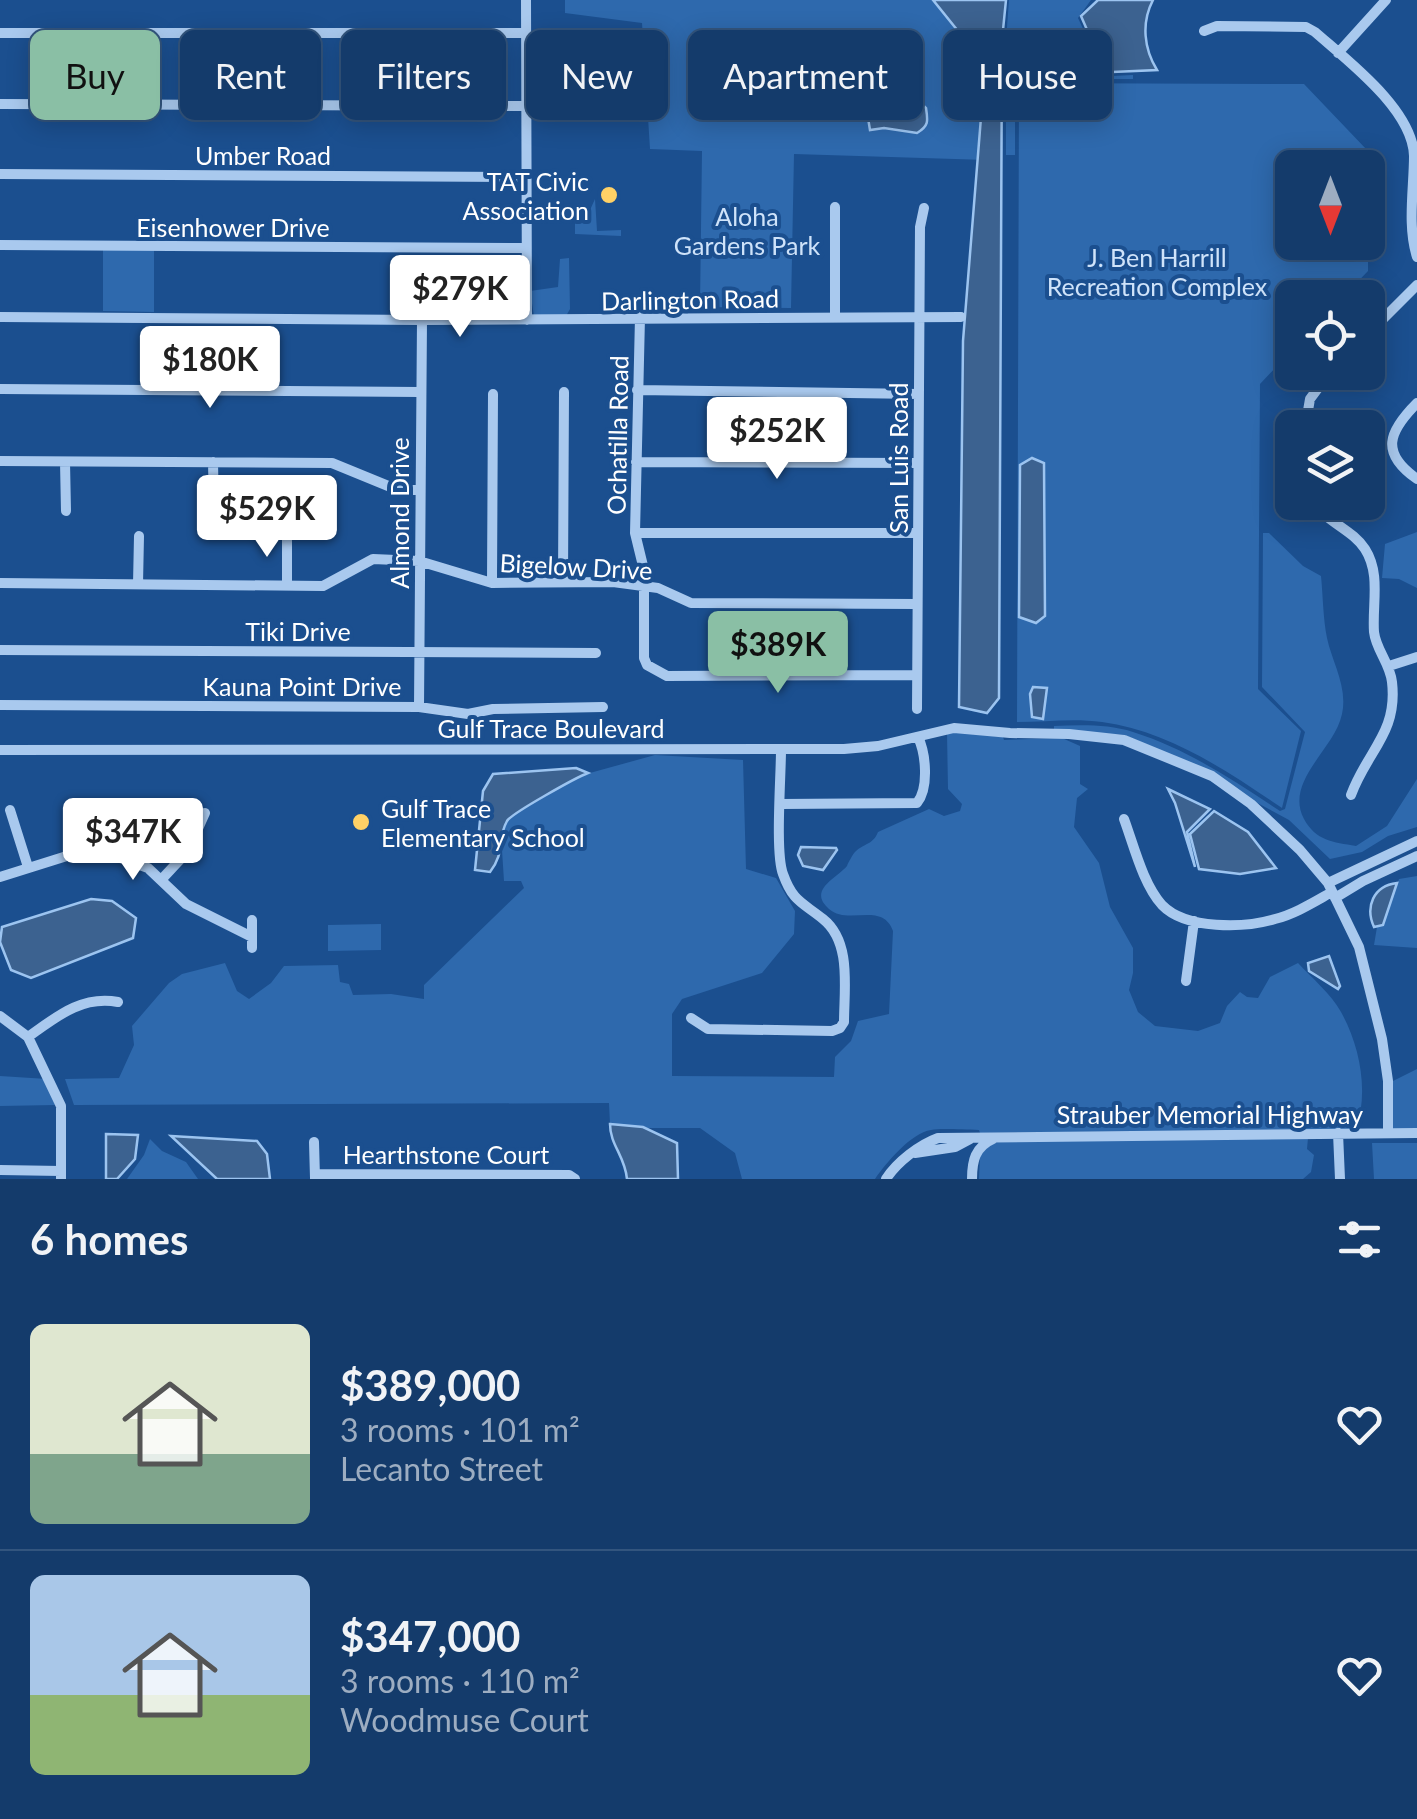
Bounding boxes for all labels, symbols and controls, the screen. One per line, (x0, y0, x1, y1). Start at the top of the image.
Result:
chip: Buy (30, 30, 160, 120)
chip: Rent (180, 30, 321, 120)
chip: Filters (341, 30, 506, 120)
chip: New (526, 30, 668, 120)
chip: Apartment (688, 30, 923, 120)
chip: House (943, 30, 1112, 120)
street label: Umber Road (195, 140, 331, 170)
north arrow (1275, 150, 1385, 260)
map controls (1275, 150, 1385, 520)
place label: TAT Civic Association (463, 166, 589, 225)
marker: TAT Civic Association (598, 184, 620, 206)
park label: Aloha Gardens Park (674, 201, 821, 260)
street label: Eisenhower Drive (136, 212, 330, 242)
park label: J. Ben Harrill Recreation Complex (1047, 242, 1268, 301)
pin: $279K (390, 255, 530, 340)
text: $279K (412, 268, 508, 307)
button: locate (1275, 280, 1385, 390)
street label: Darlington Road (601, 282, 779, 316)
pin: $180K (140, 326, 280, 411)
text: $180K (162, 339, 258, 378)
street label: Ochatilla Road (601, 355, 633, 515)
street label: San Luis Road (883, 383, 913, 533)
pin: $252K (707, 397, 847, 482)
text: $252K (729, 410, 825, 449)
button: layers (1275, 410, 1385, 520)
street label: Almond Drive (384, 437, 414, 589)
pin: $529K (197, 475, 337, 560)
text: $529K (219, 488, 315, 527)
street label: Bigelow Drive (499, 547, 653, 585)
pin: $389K (708, 611, 848, 696)
street label: Tiki Drive (245, 616, 351, 646)
text: $389K (730, 624, 826, 663)
street label: Kauna Point Drive (203, 671, 401, 701)
street label: Gulf Trace Boulevard (437, 713, 665, 743)
place label: Gulf Trace Elementary School (381, 793, 585, 852)
pin: $347K (63, 798, 203, 883)
text: $347K (85, 811, 181, 850)
marker: Gulf Trace Elementary School (350, 811, 372, 833)
street label: Strauber Memorial Highway (1057, 1099, 1363, 1129)
street label: Hearthstone Court (343, 1139, 549, 1169)
icon: filters (1332, 1212, 1387, 1267)
text: 6 homes (30, 1214, 188, 1264)
text: $389,000 (340, 1360, 520, 1410)
icon: home (110, 1364, 230, 1484)
icon: heart (1332, 1397, 1387, 1452)
text: 3 rooms · 101 m² (340, 1410, 580, 1449)
text: Lecanto Street (340, 1449, 543, 1488)
text: $347,000 (340, 1611, 520, 1661)
icon: home (110, 1615, 230, 1735)
icon: heart (1332, 1648, 1387, 1703)
text: 3 rooms · 110 m² (340, 1661, 580, 1700)
text: Woodmuse Court (340, 1700, 589, 1739)

